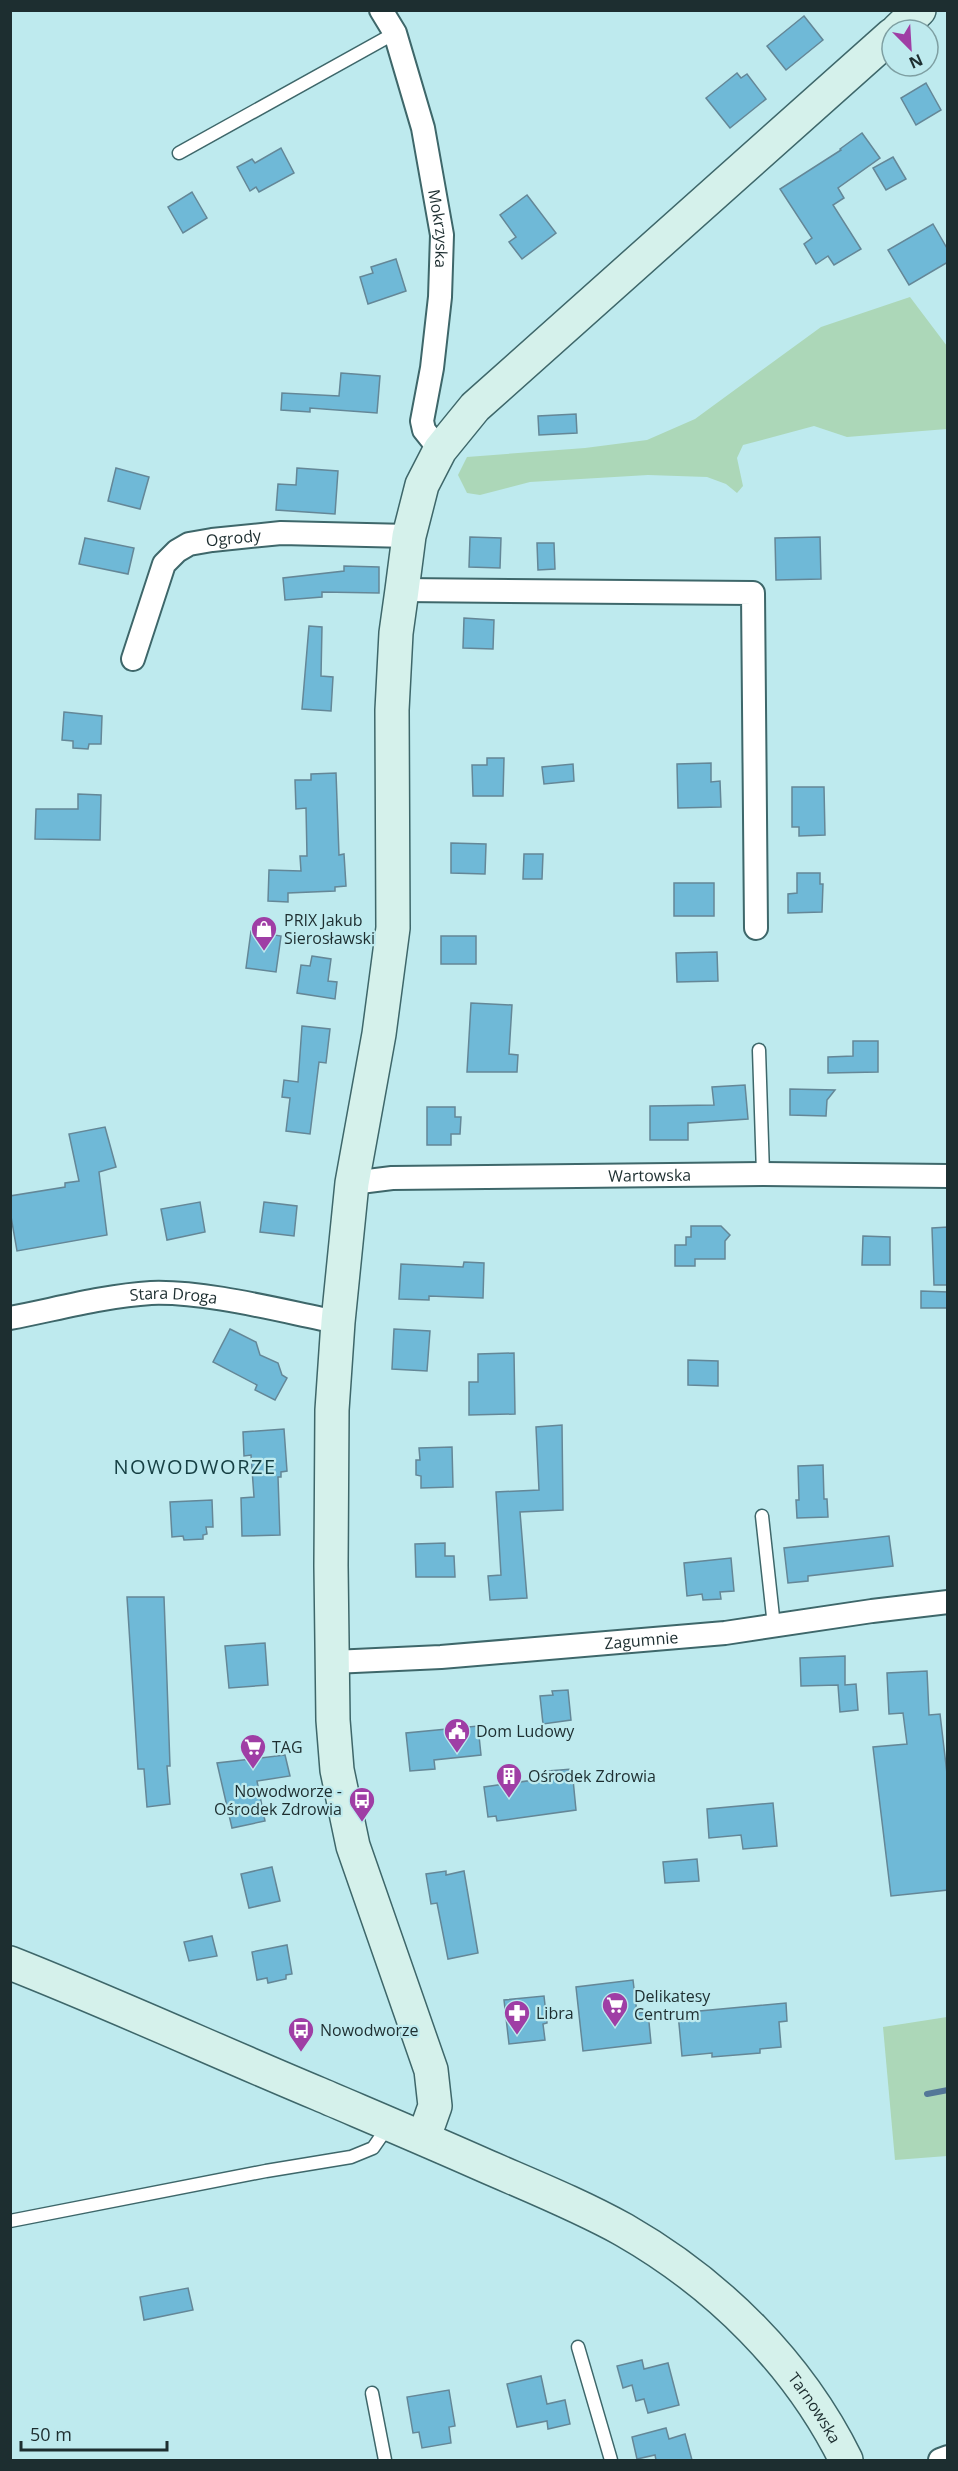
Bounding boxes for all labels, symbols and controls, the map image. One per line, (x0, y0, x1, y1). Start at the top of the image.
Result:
north arrow (880, 18, 940, 78)
text: N (906, 49, 927, 74)
street label: Mokrzyska (423, 187, 453, 268)
street label: Ogrody (205, 524, 263, 552)
place label: PRIX Jakub Sierosławski (284, 909, 375, 949)
shop icon: PRIX Jakub Sierosławski (249, 914, 279, 952)
street label: Wartowska (608, 1164, 691, 1187)
street label: Stara Droga (128, 1282, 219, 1309)
district label: NOWODWORZE (113, 1453, 277, 1480)
street label: Zagumnie (603, 1626, 679, 1654)
public building icon: Dom Ludowy (442, 1716, 472, 1754)
place label: Dom Ludowy (476, 1720, 575, 1742)
supermarket icon: TAG (238, 1732, 268, 1770)
place label: TAG (272, 1736, 303, 1758)
building icon: Ośrodek Zdrowia (494, 1761, 524, 1799)
place label: Ośrodek Zdrowia (528, 1765, 656, 1787)
place label: Nowodworze - Ośrodek Zdrowia (214, 1780, 342, 1820)
bus stop icon: Nowodworze - Ośrodek Zdrowia (347, 1785, 377, 1823)
place label: Delikatesy Centrum (634, 1985, 711, 2025)
supermarket icon: Delikatesy Centrum (600, 1990, 630, 2028)
pharmacy icon: Libra (502, 1998, 532, 2036)
place label: Libra (536, 2002, 574, 2024)
bus stop icon: Nowodworze (286, 2015, 316, 2053)
place label: Nowodworze (320, 2019, 419, 2041)
street label: Tarnowska (783, 2368, 846, 2447)
scale bar (21, 2414, 166, 2452)
text: 50 m (30, 2422, 72, 2446)

